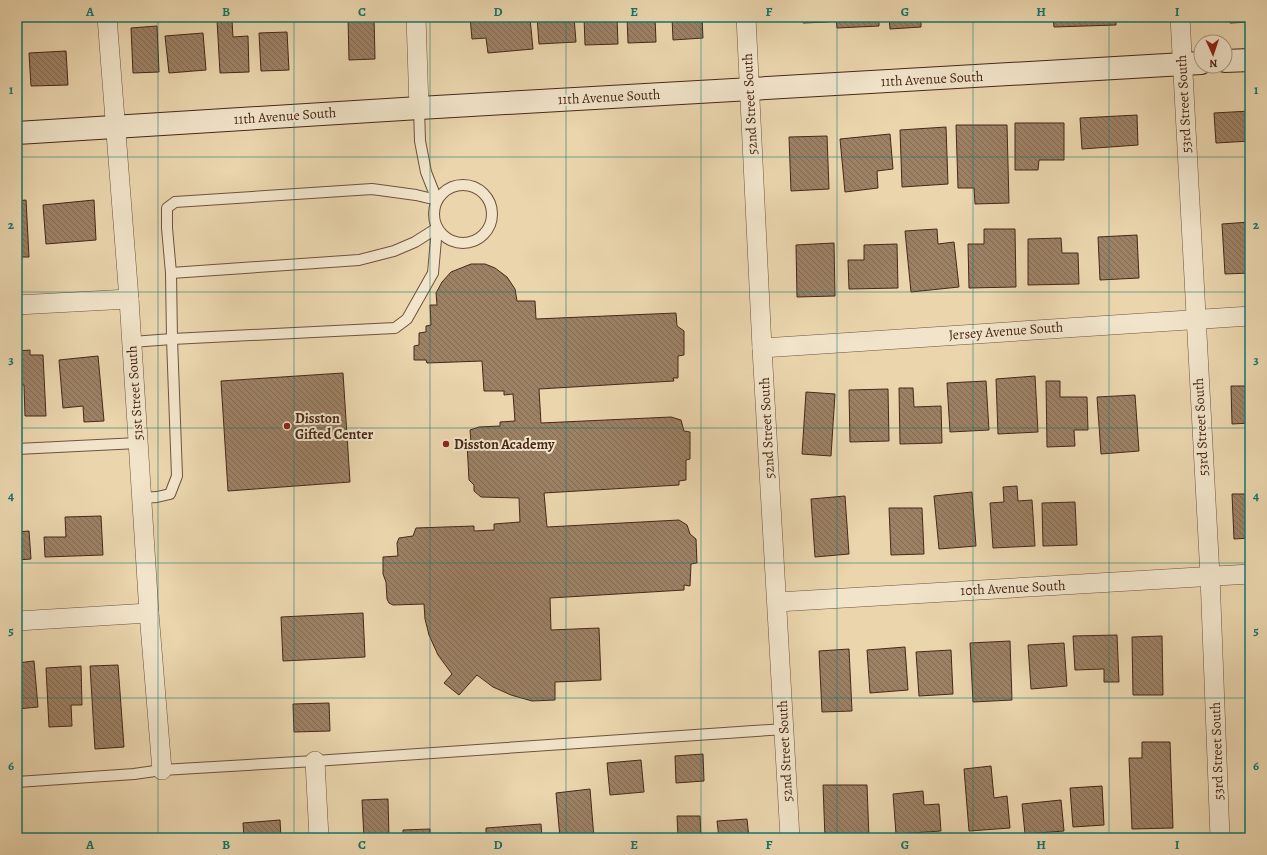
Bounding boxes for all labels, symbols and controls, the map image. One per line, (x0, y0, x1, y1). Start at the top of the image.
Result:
text: A (85, 3, 95, 20)
text: B (222, 3, 230, 20)
text: C (358, 3, 366, 20)
text: D (493, 3, 503, 20)
text: E (630, 3, 638, 20)
text: F (766, 3, 773, 20)
text: G (901, 3, 909, 20)
text: H (1036, 3, 1046, 20)
text: I (1175, 3, 1180, 20)
north arrow (1193, 34, 1233, 74)
street label: 52nd Street South (738, 52, 762, 155)
street label: 53rd Street South (1172, 54, 1196, 154)
text: N (1209, 56, 1218, 71)
street label: 11th Avenue South (880, 67, 984, 91)
text: 1 (9, 81, 14, 98)
text: 1 (1254, 81, 1259, 98)
street label: 11th Avenue South (557, 85, 661, 109)
street label: 11th Avenue South (233, 103, 337, 129)
text: 2 (8, 216, 15, 233)
text: 2 (1253, 216, 1260, 233)
street label: Jersey Avenue South (948, 317, 1064, 344)
street label: 51st Street South (122, 345, 148, 441)
text: 3 (8, 351, 14, 368)
text: 3 (1253, 351, 1259, 368)
street label: 52nd Street South (755, 376, 779, 479)
street label: 53rd Street South (1189, 377, 1213, 477)
place label: Disston Gifted Center (295, 409, 374, 444)
marker: Disston Gifted Center (282, 421, 292, 431)
place label: Disston Academy (454, 435, 555, 454)
marker: Disston Academy (441, 439, 451, 449)
text: 4 (8, 487, 14, 504)
text: 4 (1253, 487, 1259, 504)
street label: 10th Avenue South (960, 576, 1067, 600)
text: 5 (8, 622, 14, 639)
text: 5 (1253, 622, 1259, 639)
street label: 52nd Street South (773, 699, 797, 802)
street label: 53rd Street South (1206, 701, 1228, 800)
text: 6 (8, 757, 14, 774)
text: 6 (1253, 757, 1259, 774)
text: A (85, 836, 95, 853)
text: B (222, 836, 230, 853)
text: C (358, 836, 366, 853)
text: D (493, 836, 503, 853)
text: E (630, 836, 638, 853)
text: F (766, 836, 773, 853)
text: G (901, 836, 909, 853)
text: H (1036, 836, 1046, 853)
text: I (1175, 836, 1180, 853)

